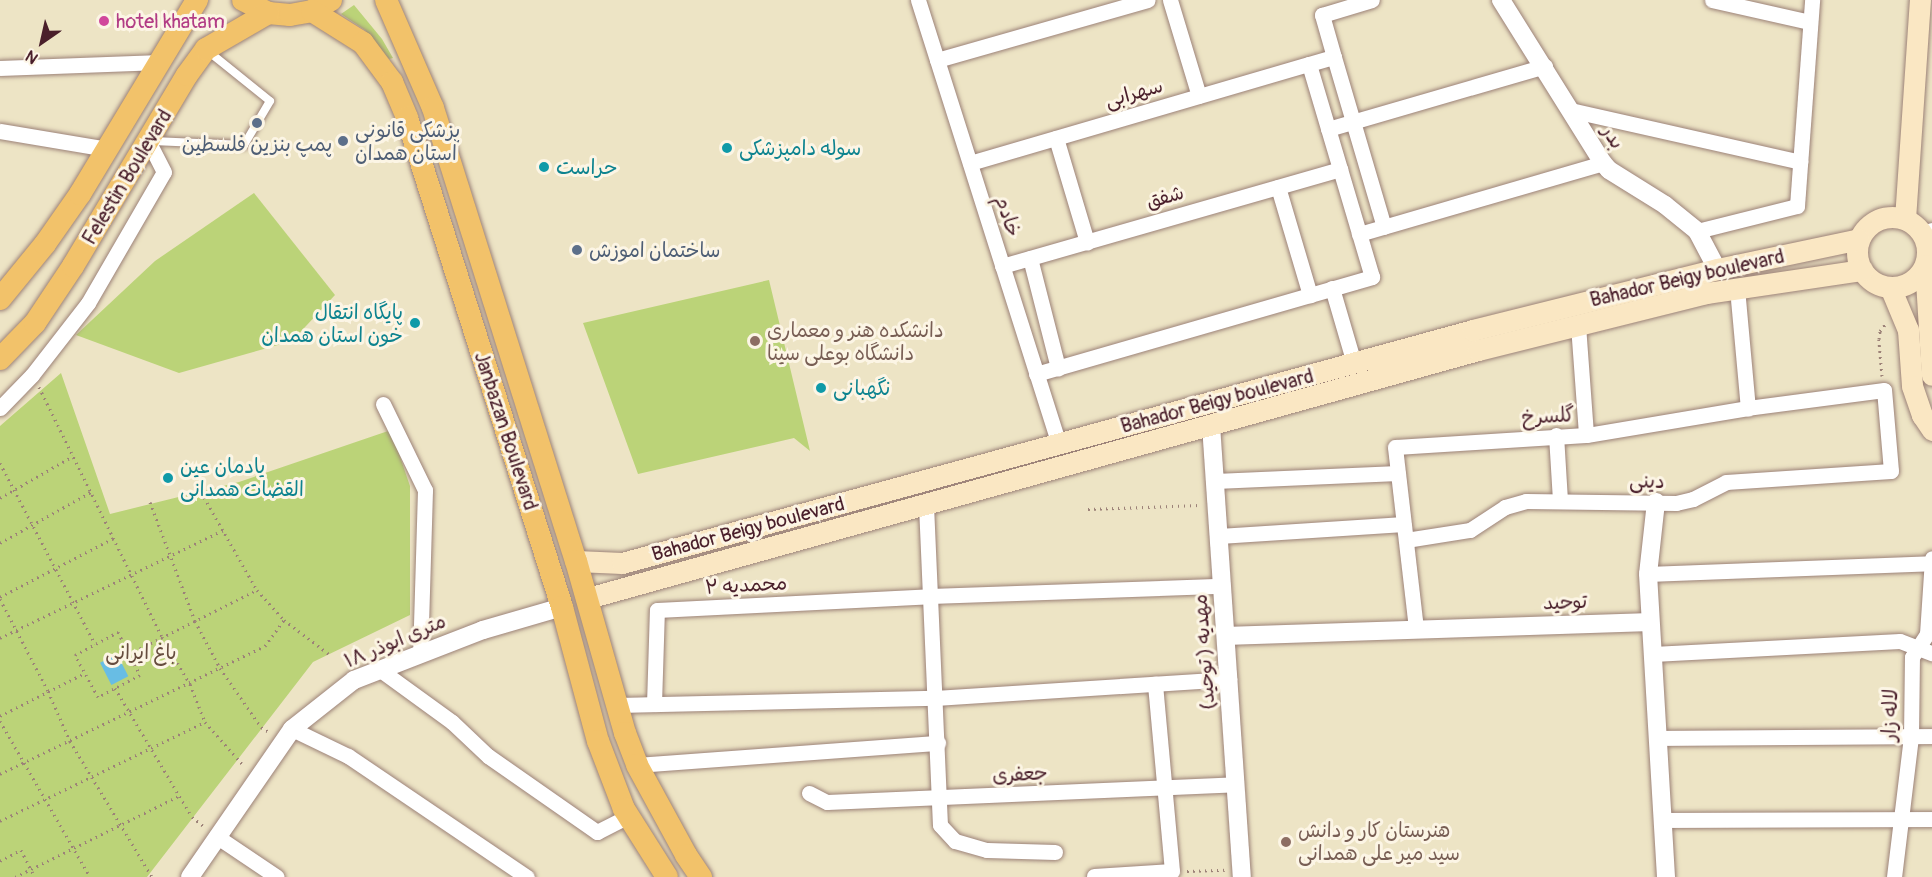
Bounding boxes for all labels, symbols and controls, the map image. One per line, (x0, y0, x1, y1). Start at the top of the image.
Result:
place label: hotel khatam (116, 9, 225, 33)
north arrow (12, 12, 72, 72)
marker: hotel khatam (97, 14, 111, 28)
text: N (22, 46, 42, 68)
street label: سهرابی (1102, 73, 1166, 113)
street label: Felestin Boulevard (77, 105, 177, 249)
marker: پمپ بنزین فلسطین (250, 116, 264, 130)
place label: پزشکی قانونی استان همدان (355, 118, 460, 165)
street label: بدر (1597, 121, 1629, 153)
place label: پمپ بنزین فلسطین (182, 132, 332, 156)
marker: پزشکی قانونی استان همدان (336, 134, 350, 148)
place label: سوله دامپزشکی (739, 136, 861, 160)
marker: سوله دامپزشکی (720, 141, 734, 155)
place label: حراست (556, 155, 617, 179)
marker: حراست (537, 160, 551, 174)
street label: شفق (1143, 180, 1187, 214)
street label: خادم (990, 192, 1026, 240)
place label: ساختمان اموزش (589, 238, 720, 262)
marker: ساختمان اموزش (570, 243, 584, 257)
street label: Bahador Beigy boulevard (1588, 244, 1786, 312)
place label: پایگاه انتقال خون استان همدان (261, 300, 403, 347)
marker: پایگاه انتقال خون استان همدان (408, 316, 422, 330)
place label: دانشکده هنر و معماری دانشگاه بوعلی سینا (767, 318, 944, 365)
marker: دانشکده هنر و معماری دانشگاه بوعلی سینا (748, 334, 762, 348)
street label: Janbazan Boulevard (469, 349, 543, 513)
street label: Bahador Beigy boulevard (1118, 364, 1316, 438)
place label: نگهبانی (833, 376, 890, 400)
marker: نگهبانی (814, 381, 828, 395)
street label: گلسرخ (1521, 403, 1575, 429)
place label: یادمان عین القضات همدانی (180, 454, 304, 501)
street label: دینی (1629, 468, 1665, 494)
marker: یادمان عین القضات همدانی (161, 471, 175, 485)
street label: Bahador Beigy boulevard (649, 492, 847, 566)
street label: محمدیه ۲ (704, 571, 788, 599)
street label: توحید (1542, 589, 1588, 615)
street label: مهدیه ( توحید) (1188, 593, 1220, 711)
street label: ۱۸ متری ابوذر (341, 609, 449, 673)
park label: باغ ایرانی (105, 640, 177, 664)
street label: لاله زار (1877, 688, 1903, 742)
street label: جعفری (992, 761, 1048, 787)
place label: هنرستان کار و دانش سید میر علی همدانی (1298, 819, 1460, 866)
marker: هنرستان کار و دانش سید میر علی همدانی (1279, 835, 1293, 849)

